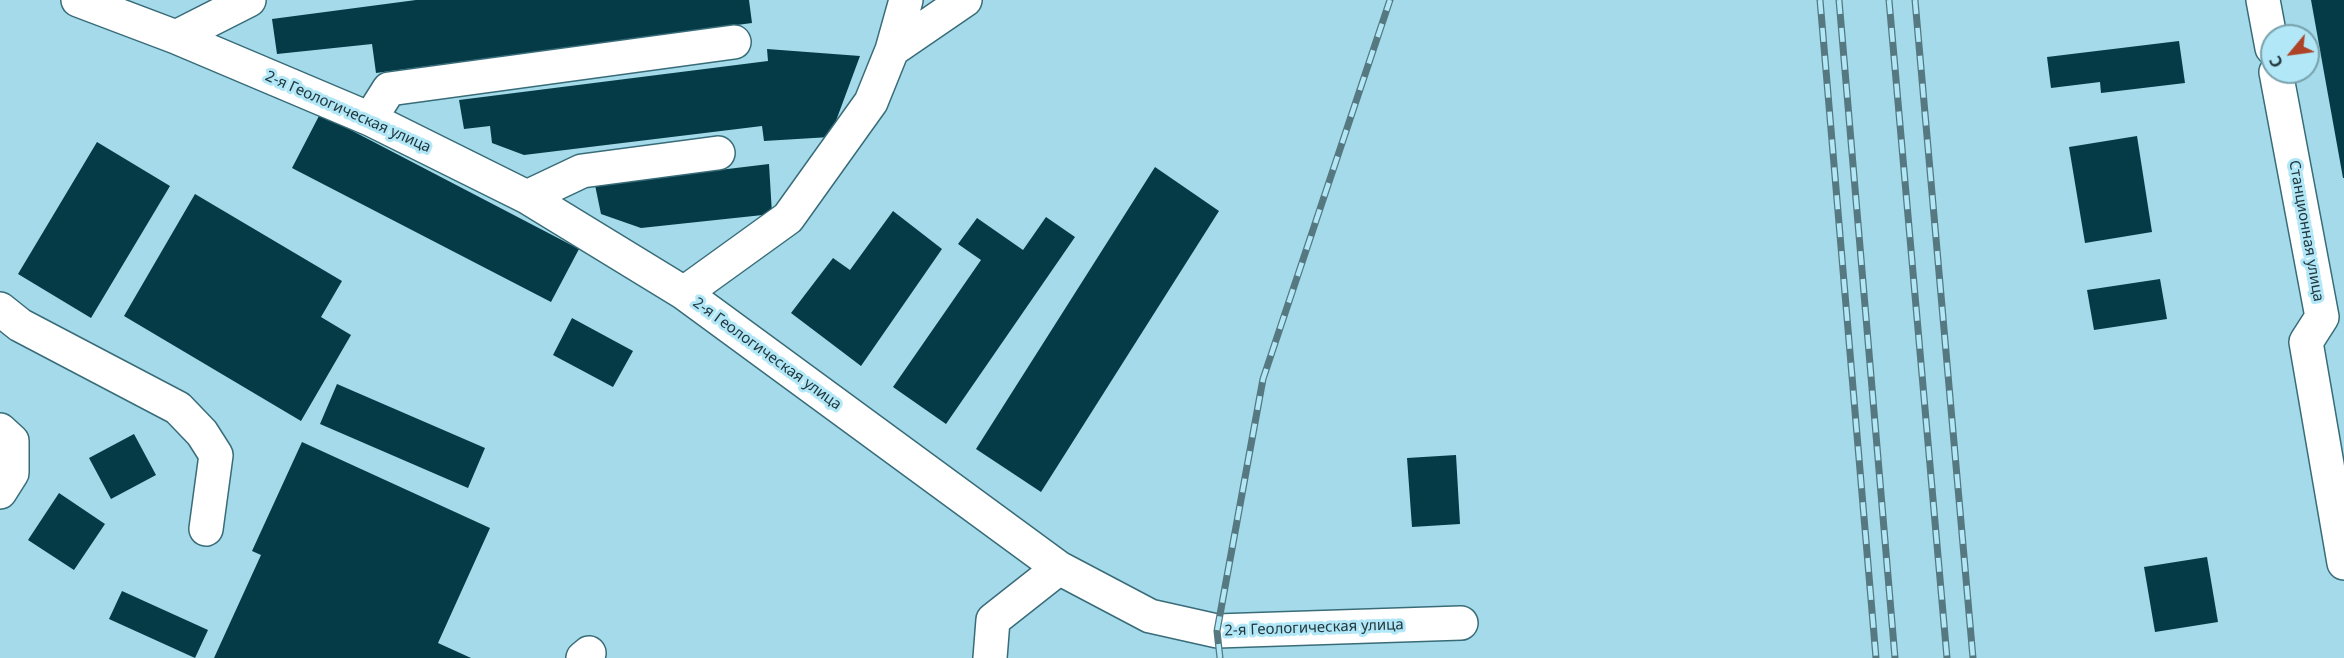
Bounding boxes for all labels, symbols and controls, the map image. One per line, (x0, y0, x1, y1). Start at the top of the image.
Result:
north arrow (2260, 24, 2320, 84)
text: С (2264, 52, 2288, 72)
street label: 2-я Геологическая улица (262, 67, 434, 157)
street label: Станционная улица (2285, 159, 2327, 303)
street label: 2-я Геологическая улица (689, 294, 845, 414)
street label: 2-я Геологическая улица (1224, 616, 1404, 640)

